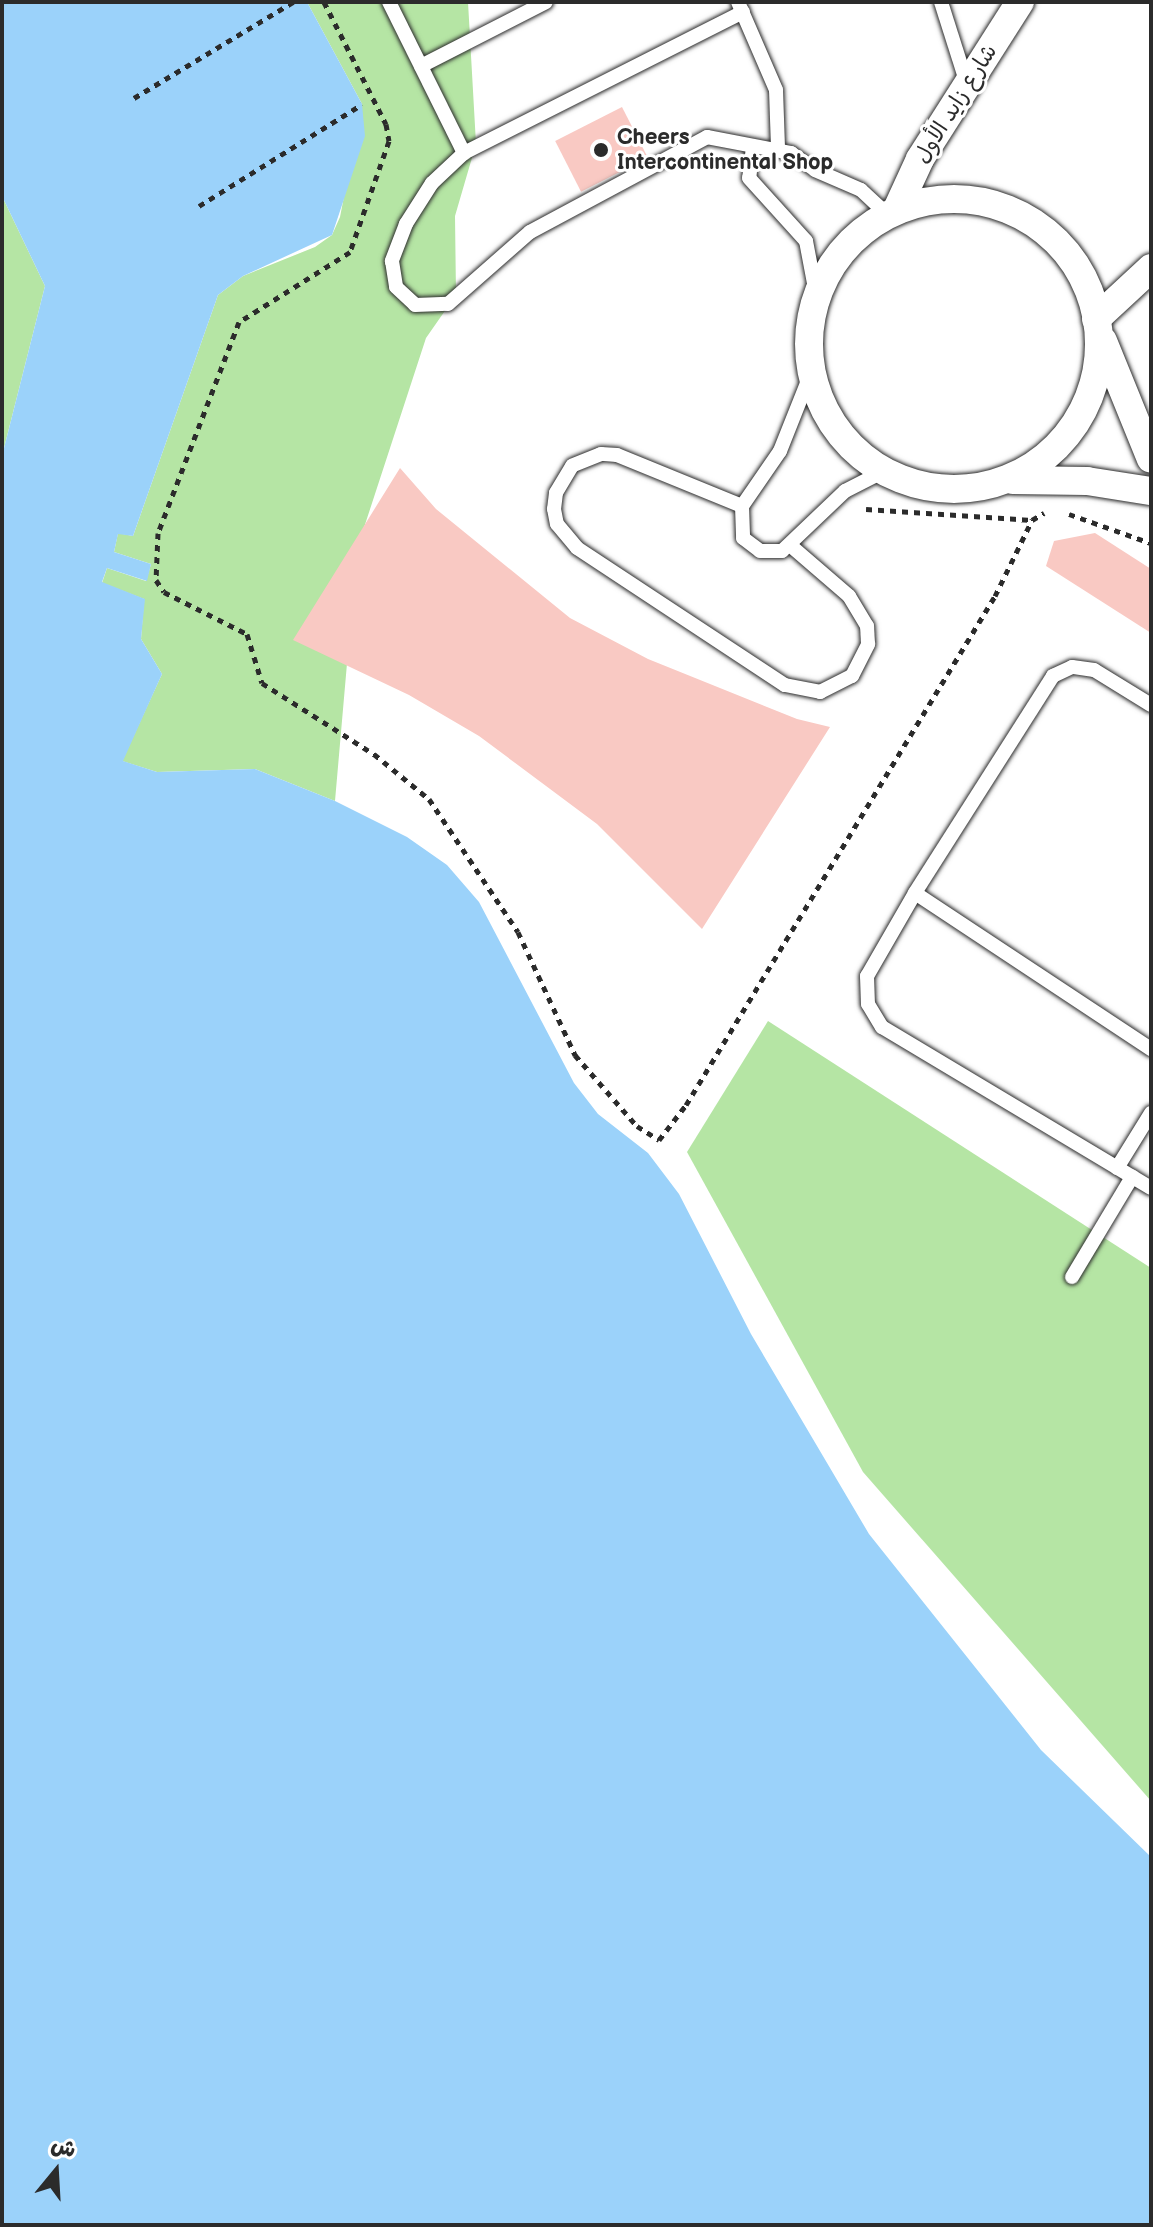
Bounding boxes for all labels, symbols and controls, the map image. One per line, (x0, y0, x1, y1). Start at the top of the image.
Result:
street label: شارع زايد الأول (909, 40, 1003, 168)
place label: Cheers Intercontinental Shop (617, 124, 833, 176)
marker: Cheers Intercontinental Shop (592, 141, 610, 159)
north arrow (16, 2131, 96, 2211)
text: ش (48, 2131, 79, 2164)

